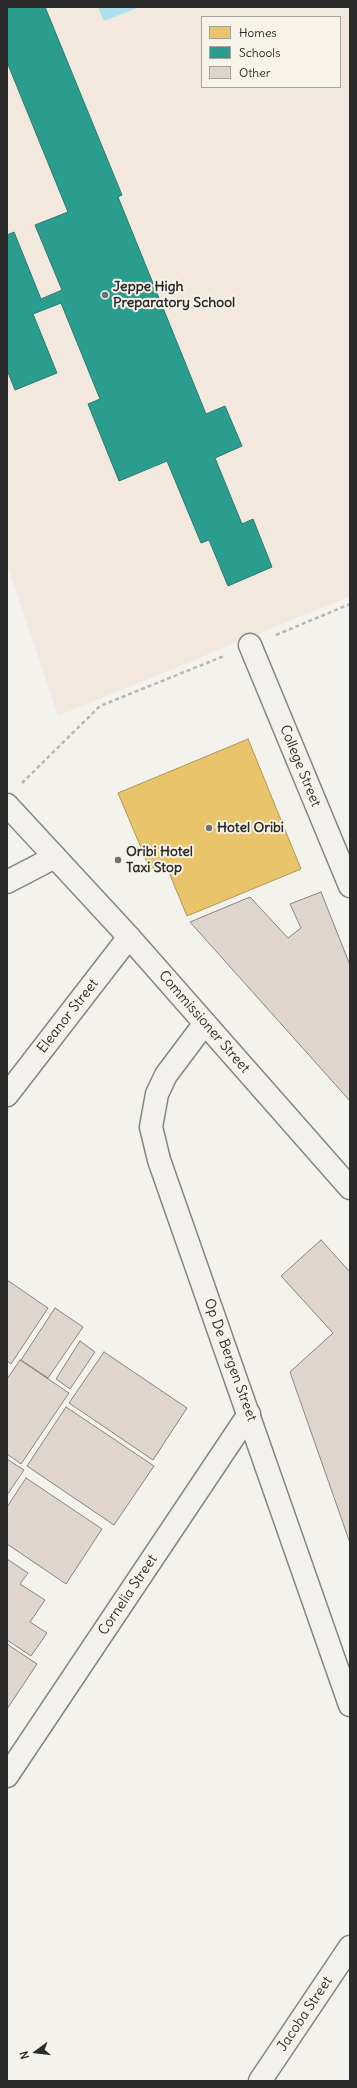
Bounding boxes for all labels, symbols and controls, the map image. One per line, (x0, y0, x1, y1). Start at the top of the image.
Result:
legend (201, 16, 341, 88)
text: Homes (239, 25, 277, 40)
text: Schools (239, 45, 280, 60)
text: Other (239, 65, 271, 80)
place label: Jeppe High Preparatory School (113, 279, 235, 312)
marker: Jeppe High Preparatory School (100, 290, 110, 300)
street label: College Street (276, 723, 324, 809)
place label: Hotel Oribi (217, 820, 284, 836)
marker: Hotel Oribi (204, 823, 214, 833)
place label: Oribi Hotel Taxi Stop (126, 844, 193, 876)
marker: Oribi Hotel Taxi Stop (113, 855, 123, 865)
street label: Commissioner Street (155, 967, 253, 1077)
street label: Eleanor Street (34, 976, 102, 1056)
street label: Op De Bergen Street (200, 1296, 260, 1424)
street label: Cornelia Street (95, 1552, 161, 1638)
street label: Jacoba Street (274, 1974, 336, 2054)
north arrow (16, 2032, 56, 2072)
text: N (17, 2050, 32, 2061)

